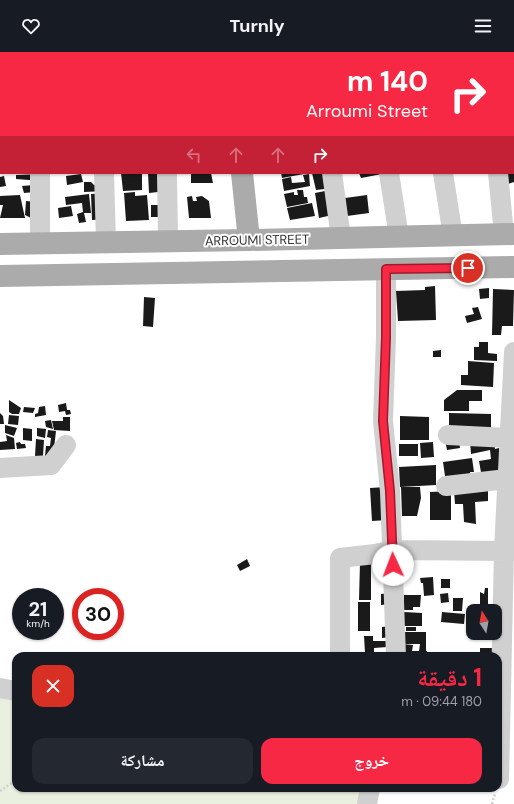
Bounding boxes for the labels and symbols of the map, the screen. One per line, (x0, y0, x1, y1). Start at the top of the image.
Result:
street label: ARROUMI STREET (205, 231, 309, 249)
pin (451, 251, 485, 285)
position arrow (372, 544, 414, 586)
speed limit sign: 30 (72, 588, 124, 640)
north arrow (466, 604, 502, 640)

